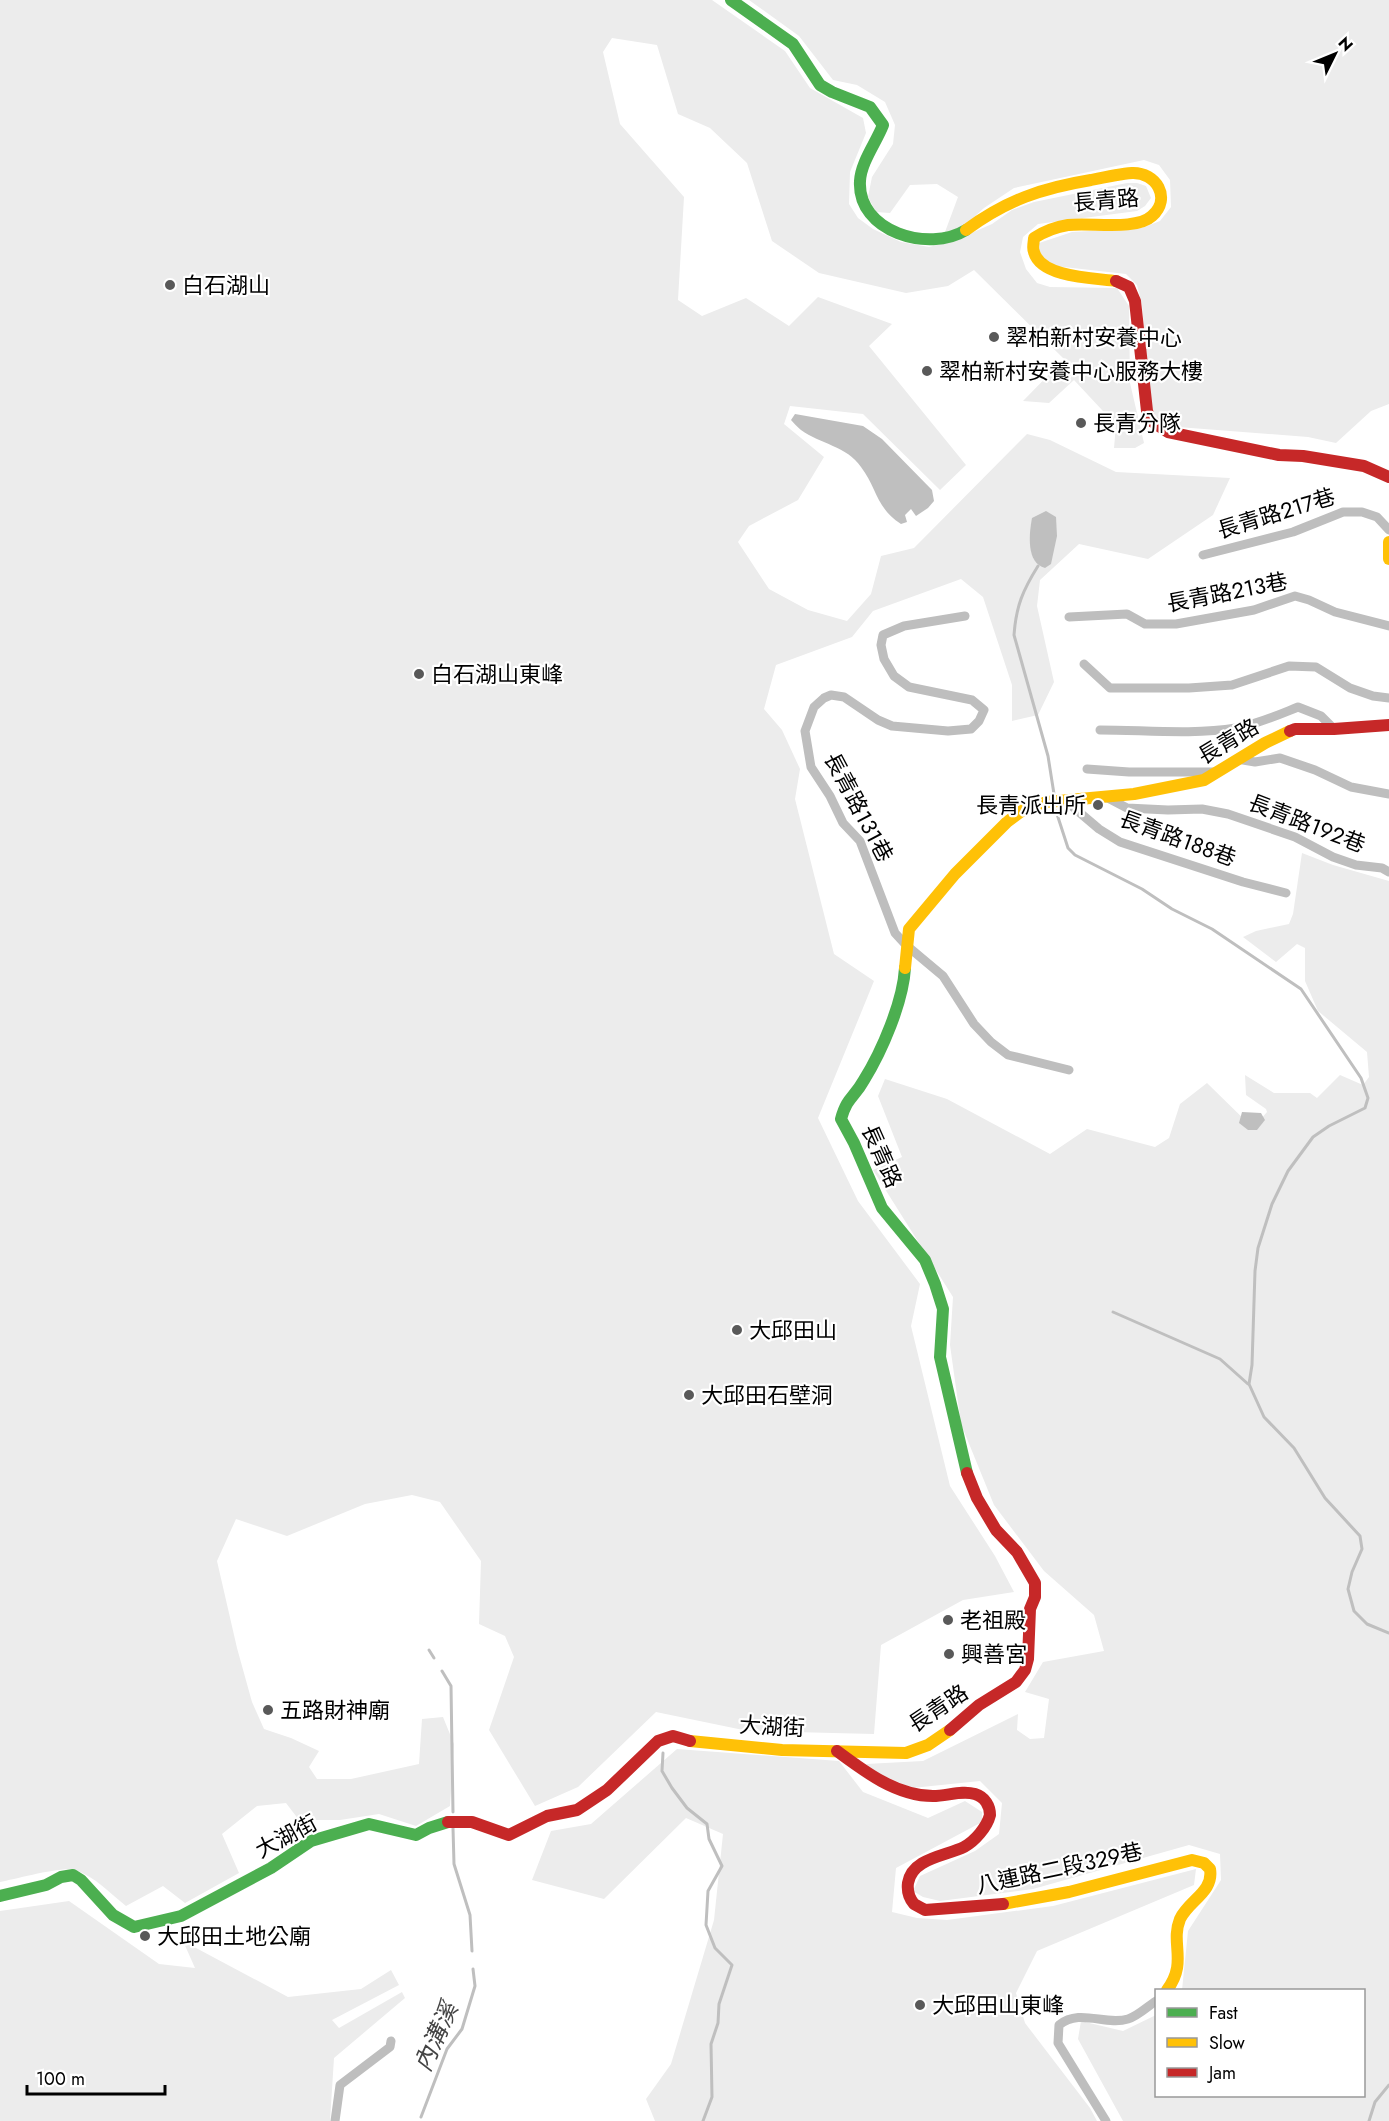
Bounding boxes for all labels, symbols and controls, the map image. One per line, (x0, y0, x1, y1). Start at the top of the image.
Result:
north arrow (1305, 24, 1365, 84)
text: N (1333, 32, 1358, 57)
street label: 長青路 (1072, 181, 1140, 219)
place label: 白石湖山 (182, 269, 270, 301)
marker: 白石湖山 (163, 278, 177, 292)
place label: 翠柏新村安養中心 (1006, 321, 1182, 353)
marker: 翠柏新村安養中心 (987, 330, 1001, 344)
place label: 翠柏新村安養中心服務大樓 (939, 355, 1203, 387)
marker: 翠柏新村安養中心服務大樓 (920, 364, 934, 378)
place label: 長青分隊 (1093, 407, 1181, 439)
marker: 長青分隊 (1074, 416, 1088, 430)
street label: 長青路217巷 (1213, 480, 1339, 546)
street label: 長青路213巷 (1164, 565, 1290, 619)
place label: 白石湖山東峰 (431, 658, 563, 690)
marker: 白石湖山東峰 (412, 667, 426, 681)
street label: 長青路 (1191, 710, 1265, 772)
street label: 長青路131巷 (817, 747, 901, 867)
street label: 長青路192巷 (1244, 786, 1370, 860)
place label: 長青派出所 (976, 789, 1086, 821)
marker: 長青派出所 (1091, 798, 1105, 812)
street label: 長青路188巷 (1115, 802, 1241, 874)
street label: 長青路 (854, 1119, 910, 1193)
place label: 大邱田山 (749, 1314, 837, 1346)
marker: 大邱田山 (730, 1323, 744, 1337)
place label: 大邱田石壁洞 (701, 1379, 833, 1411)
marker: 大邱田石壁洞 (682, 1388, 696, 1402)
place label: 老祖殿 (960, 1604, 1026, 1636)
marker: 老祖殿 (941, 1613, 955, 1627)
place label: 興善宮 (961, 1638, 1027, 1670)
marker: 興善宮 (942, 1647, 956, 1661)
street label: 長青路 (902, 1676, 974, 1740)
place label: 五路財神廟 (280, 1694, 390, 1726)
marker: 五路財神廟 (261, 1703, 275, 1717)
street label: 大湖街 (738, 1708, 806, 1744)
street label: 大湖街 (249, 1806, 323, 1866)
street label: 八連路二段329巷 (973, 1835, 1145, 1901)
place label: 大邱田土地公廟 (157, 1920, 311, 1952)
marker: 大邱田土地公廟 (138, 1929, 152, 1943)
place label: 大邱田山東峰 (932, 1989, 1064, 2021)
legend (1155, 1989, 1365, 2097)
water label: 內溝溪 (405, 1994, 467, 2077)
marker: 大邱田山東峰 (913, 1998, 927, 2012)
text: Fast (1209, 2000, 1238, 2026)
text: Slow (1209, 2030, 1246, 2056)
scale bar (27, 2058, 165, 2096)
text: Jam (1207, 2060, 1236, 2086)
text: 100 m (36, 2066, 85, 2092)

